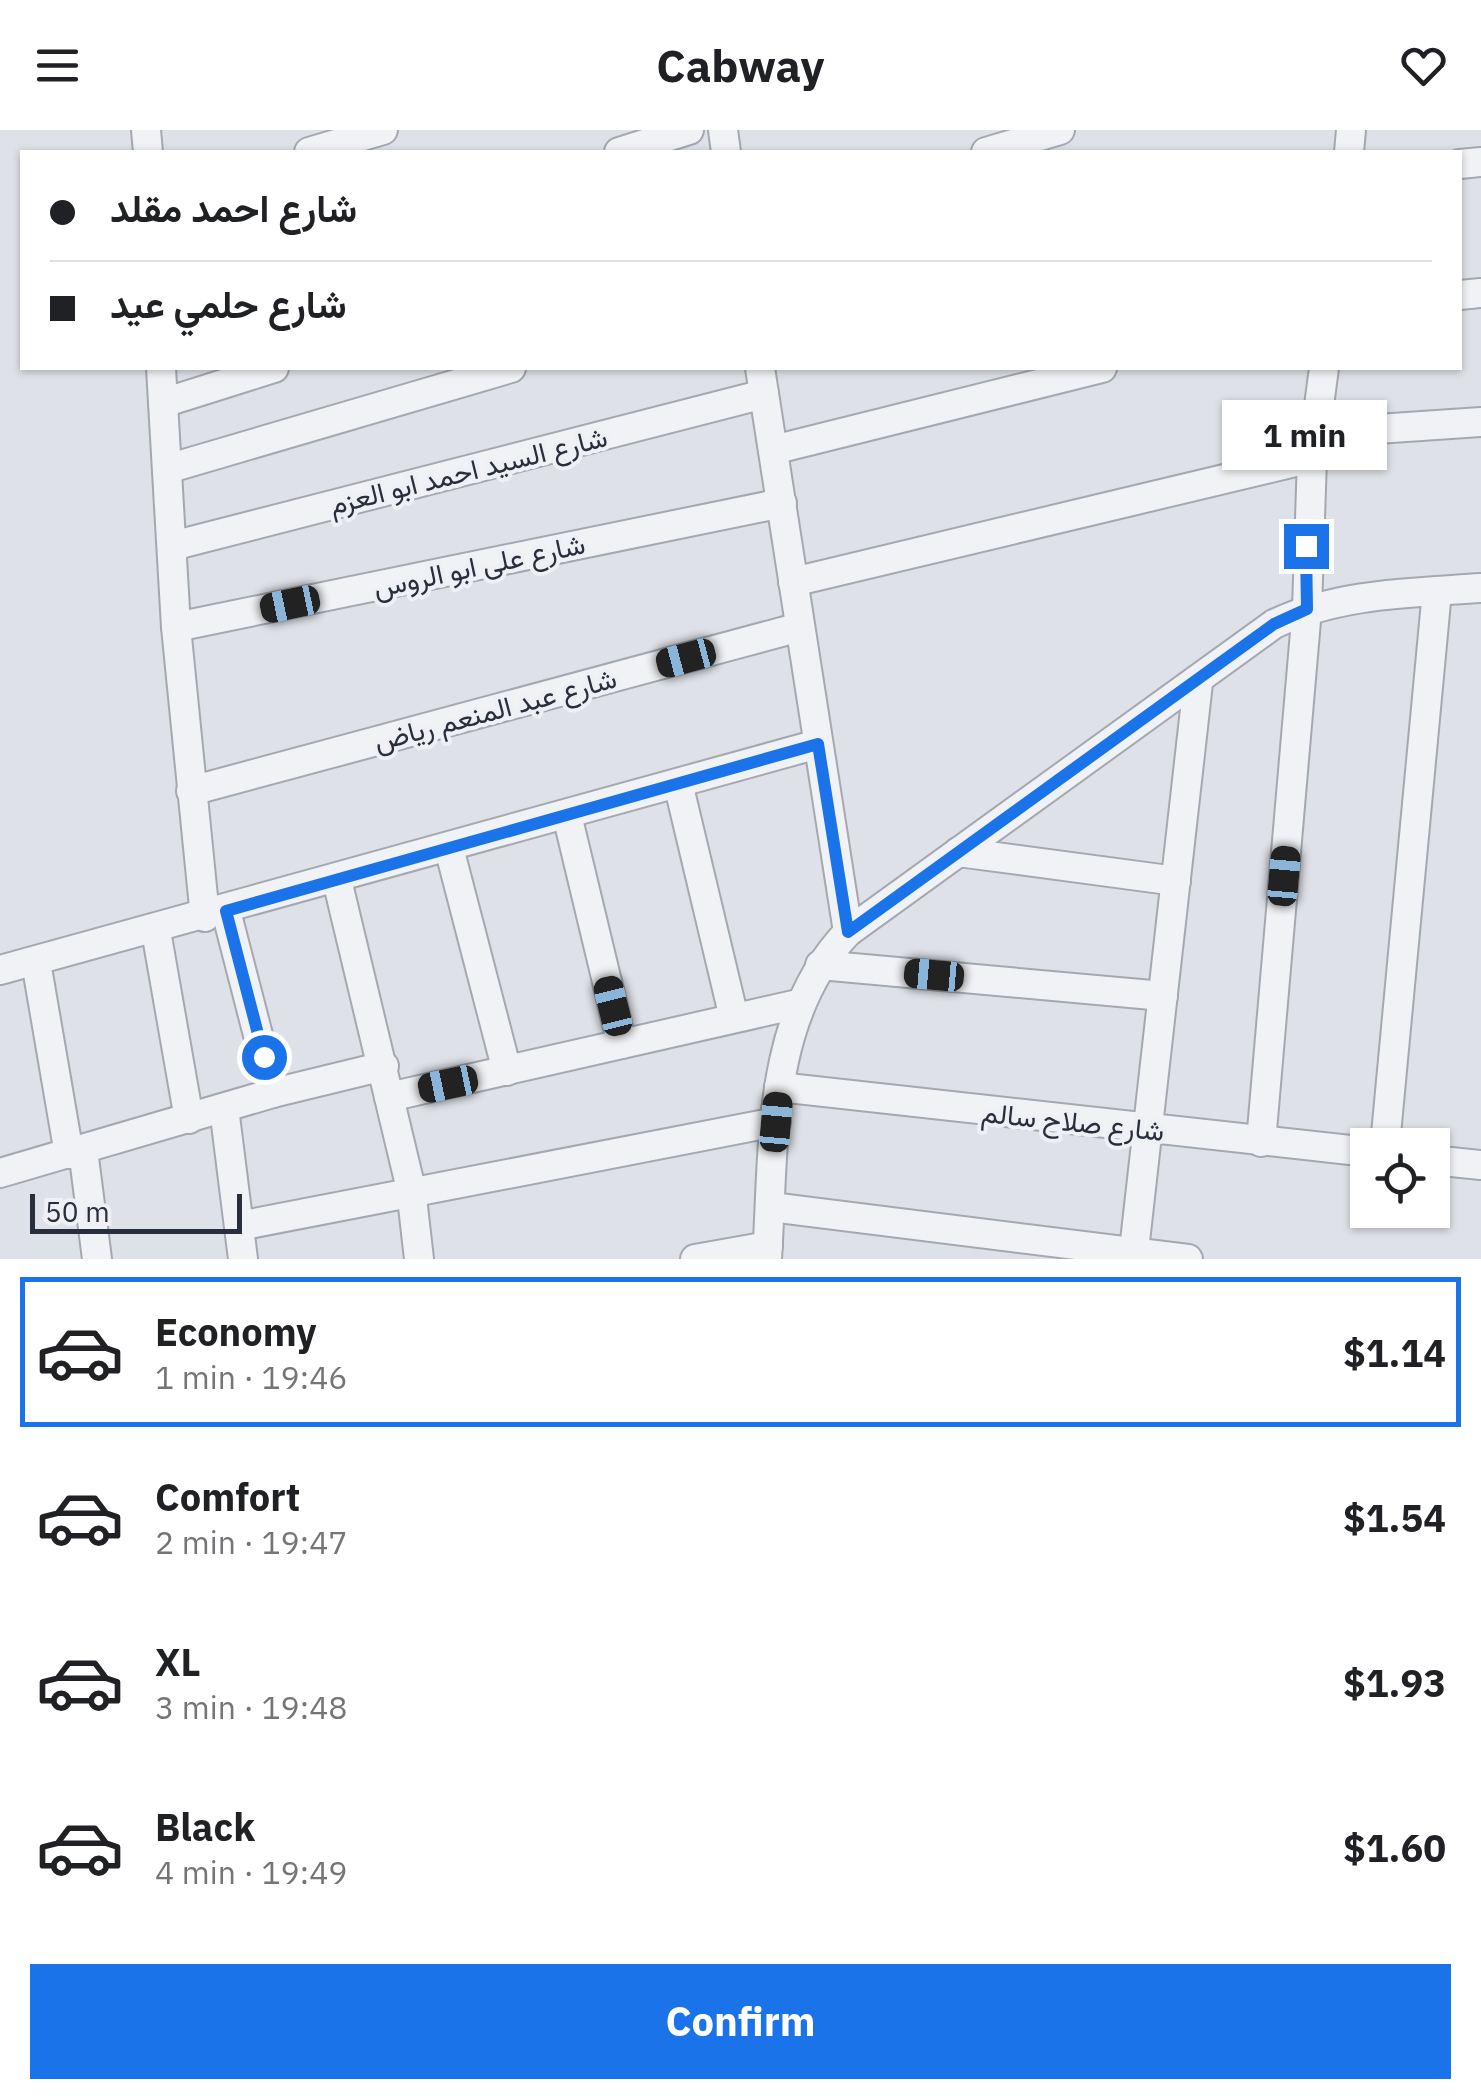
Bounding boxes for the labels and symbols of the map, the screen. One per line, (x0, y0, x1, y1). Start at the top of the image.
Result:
callout: 1 min (1224, 401, 1388, 471)
street label: شارع السيد احمد ابو العزم (325, 418, 611, 523)
route end (1284, 524, 1329, 569)
street label: شارع على ابو الروس (370, 525, 588, 606)
car (258, 583, 322, 625)
car (653, 636, 719, 680)
street label: شارع عبد المنعم رياض (370, 659, 621, 760)
car (1266, 845, 1302, 907)
car (903, 957, 965, 993)
car (591, 973, 635, 1039)
route start (242, 1035, 287, 1080)
car (416, 1063, 480, 1105)
car (758, 1091, 794, 1153)
street label: شارع صلاح سالم (980, 1093, 1166, 1150)
scale bar (30, 1189, 242, 1234)

